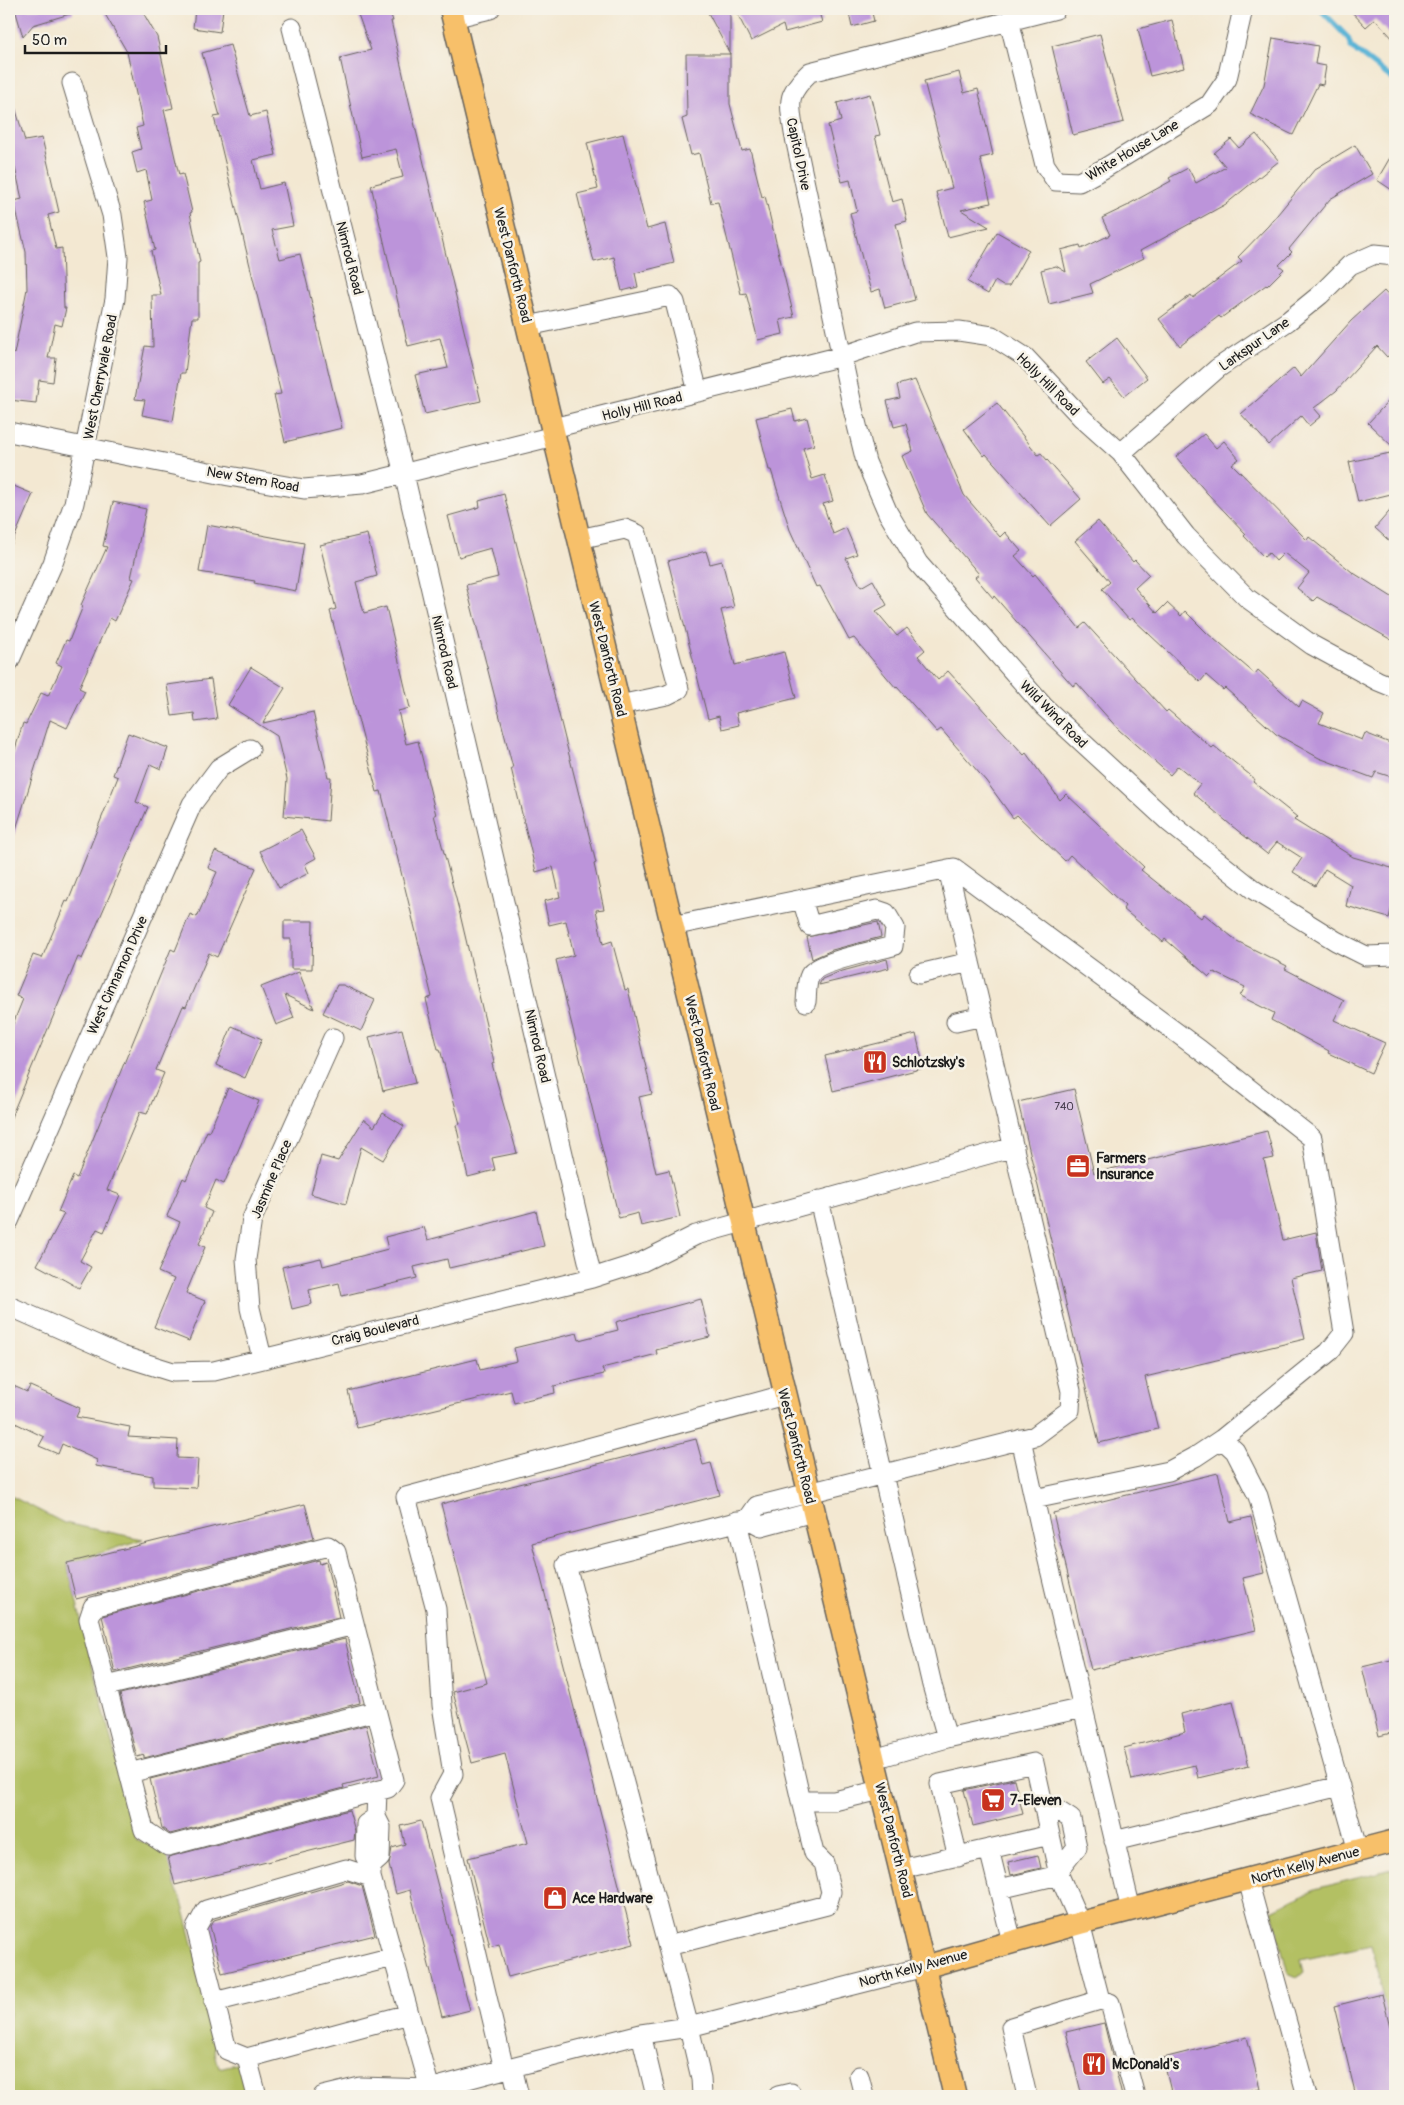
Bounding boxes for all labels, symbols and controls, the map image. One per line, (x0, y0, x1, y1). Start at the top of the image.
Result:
scale bar (25, 22, 166, 54)
text: 50 m (32, 31, 67, 50)
street label: Capitol Drive (783, 116, 815, 192)
street label: White House Lane (1083, 116, 1182, 185)
street label: West Danforth Road (490, 206, 535, 325)
street label: Nimrod Road (332, 220, 367, 297)
street label: West Cherryvale Road (80, 313, 121, 441)
street label: Larkspur Lane (1216, 314, 1293, 375)
street label: Holly Hill Road (1013, 349, 1083, 419)
street label: Holly Hill Road (600, 388, 684, 425)
street label: New Stem Road (205, 463, 301, 496)
street label: West Danforth Road (585, 600, 630, 719)
street label: Nimrod Road (428, 614, 461, 691)
street label: Wild Wind Road (1016, 677, 1091, 752)
street label: West Cinnamon Drive (84, 913, 151, 1037)
street label: West Danforth Road (681, 994, 724, 1113)
street label: Nimrod Road (521, 1008, 554, 1085)
restaurant icon: Schlotzsky's (862, 1049, 888, 1075)
place label: Schlotzsky's (892, 1054, 965, 1071)
house number: 740 (1054, 1100, 1074, 1113)
street label: Jasmine Place (247, 1137, 296, 1221)
place label: Farmers Insurance (1096, 1150, 1155, 1183)
office icon: Farmers Insurance (1065, 1153, 1091, 1179)
street label: Craig Boulevard (329, 1311, 421, 1350)
street label: West Danforth Road (774, 1387, 819, 1506)
street label: West Danforth Road (871, 1781, 916, 1900)
supermarket icon: 7-Eleven (980, 1787, 1006, 1813)
place label: 7-Eleven (1010, 1792, 1062, 1809)
street label: North Kelly Avenue (1249, 1843, 1361, 1888)
shop icon: Ace Hardware (542, 1885, 568, 1911)
place label: Ace Hardware (572, 1890, 654, 1907)
street label: North Kelly Avenue (857, 1946, 969, 1991)
restaurant icon: McDonald's (1081, 2051, 1107, 2077)
place label: McDonald's (1112, 2056, 1180, 2073)

